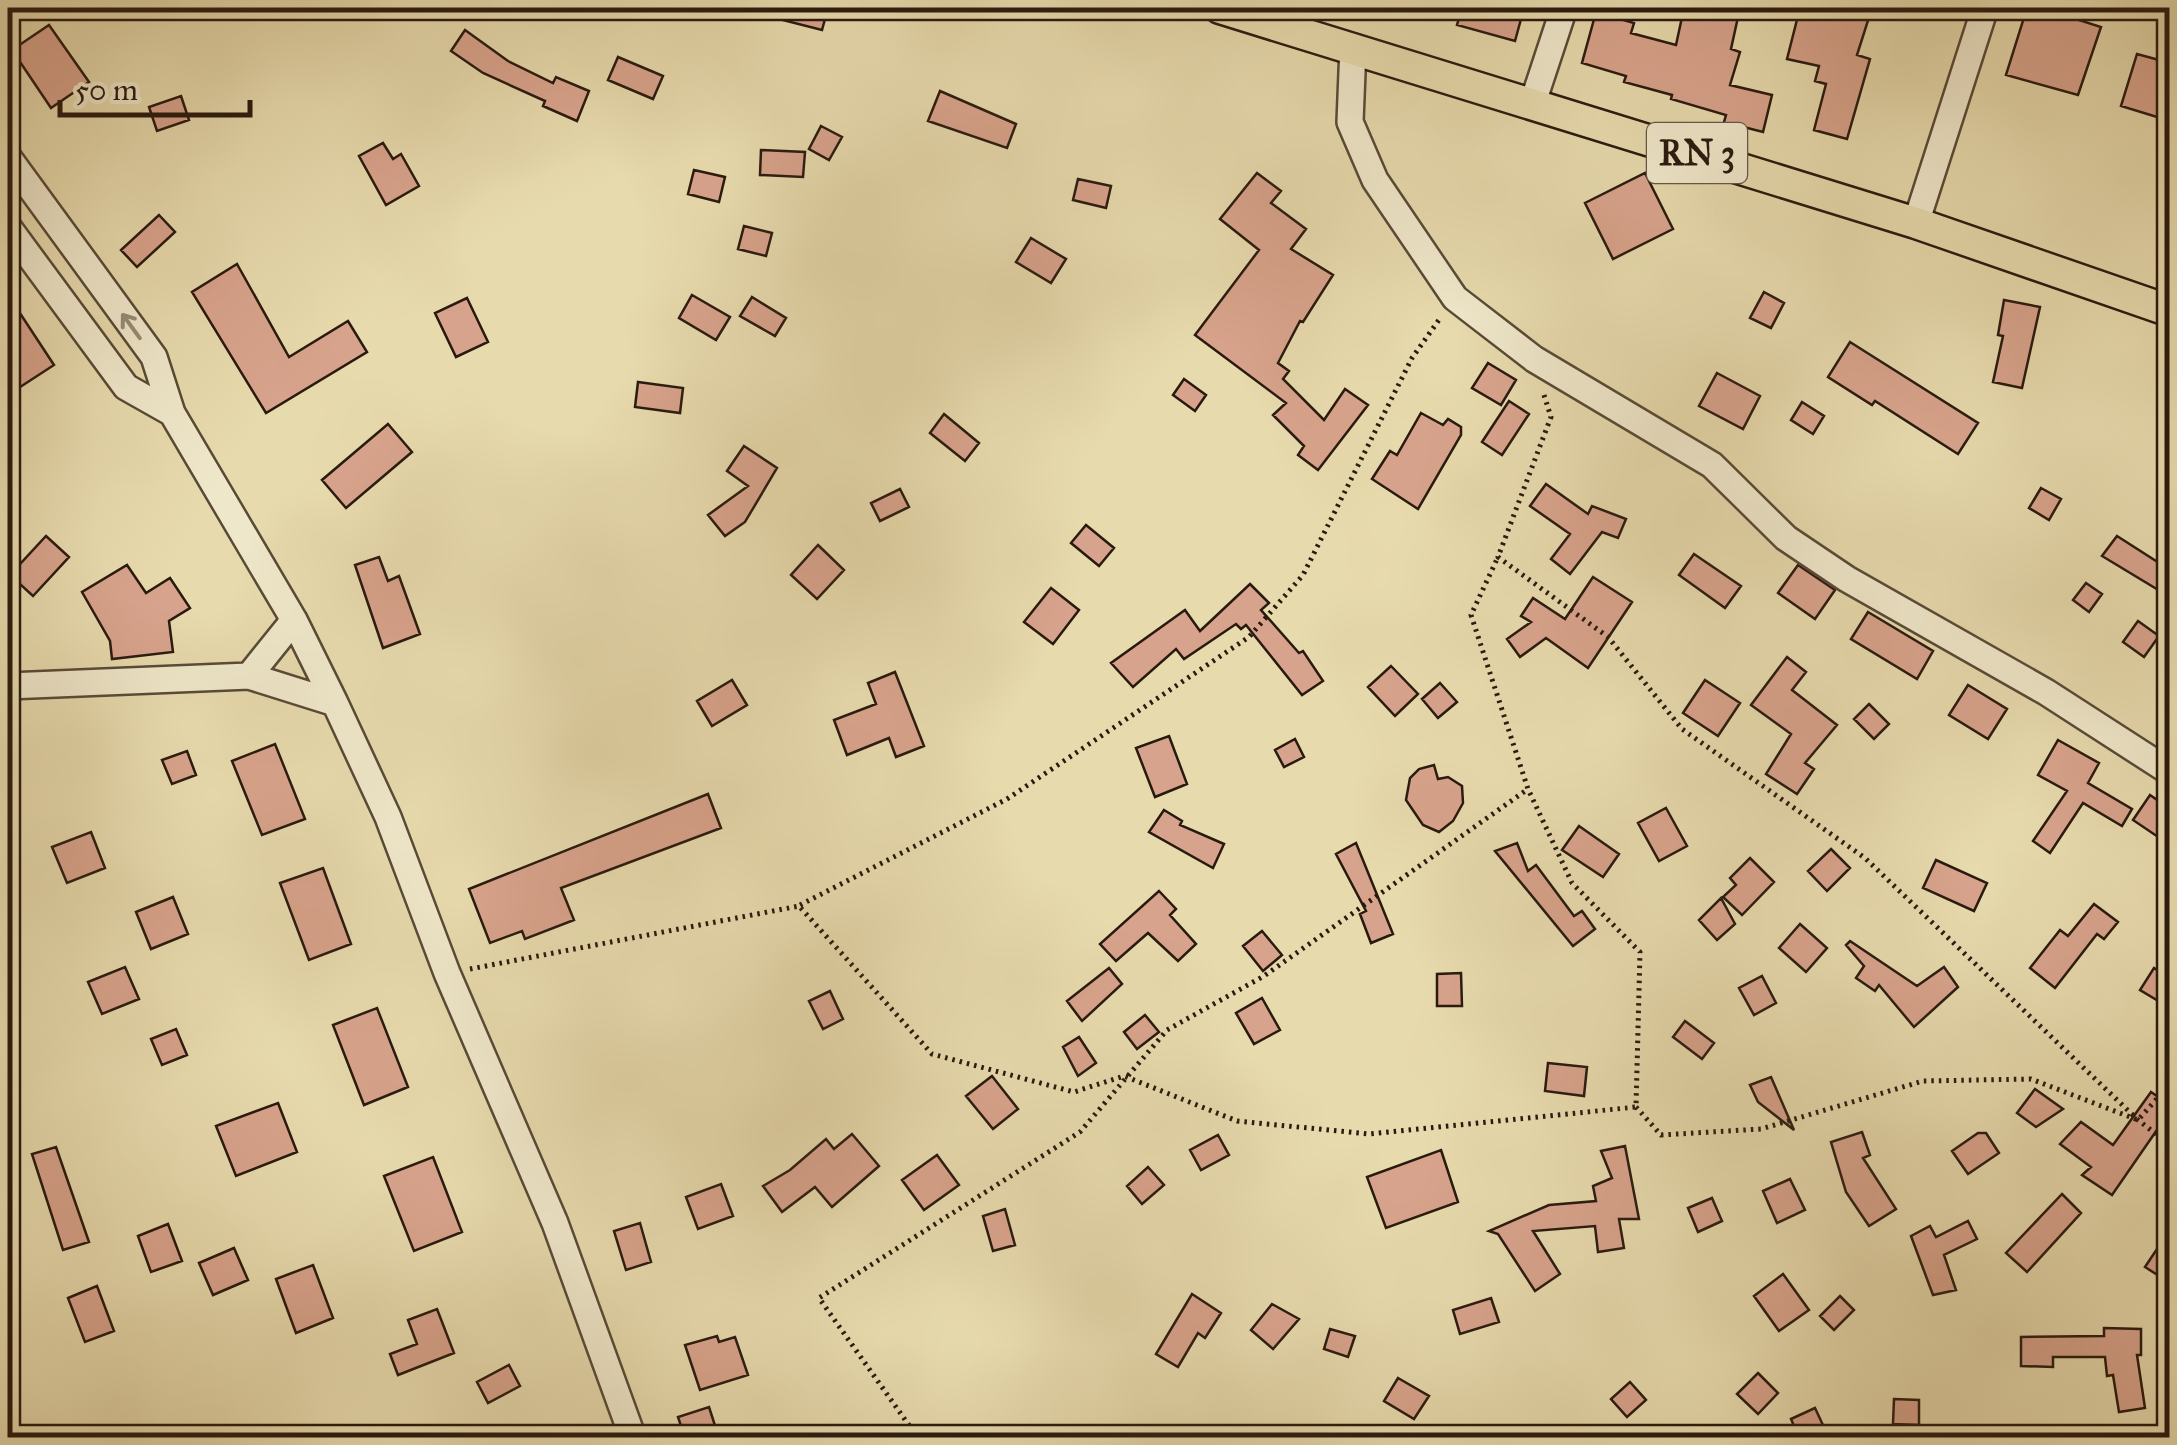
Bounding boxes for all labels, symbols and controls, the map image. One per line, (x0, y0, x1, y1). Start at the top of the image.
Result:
scale bar (60, 55, 250, 117)
text: 50 m (75, 72, 138, 108)
road number: RN 3 (1647, 123, 1747, 183)
one-way arrow (120, 313, 141, 340)

